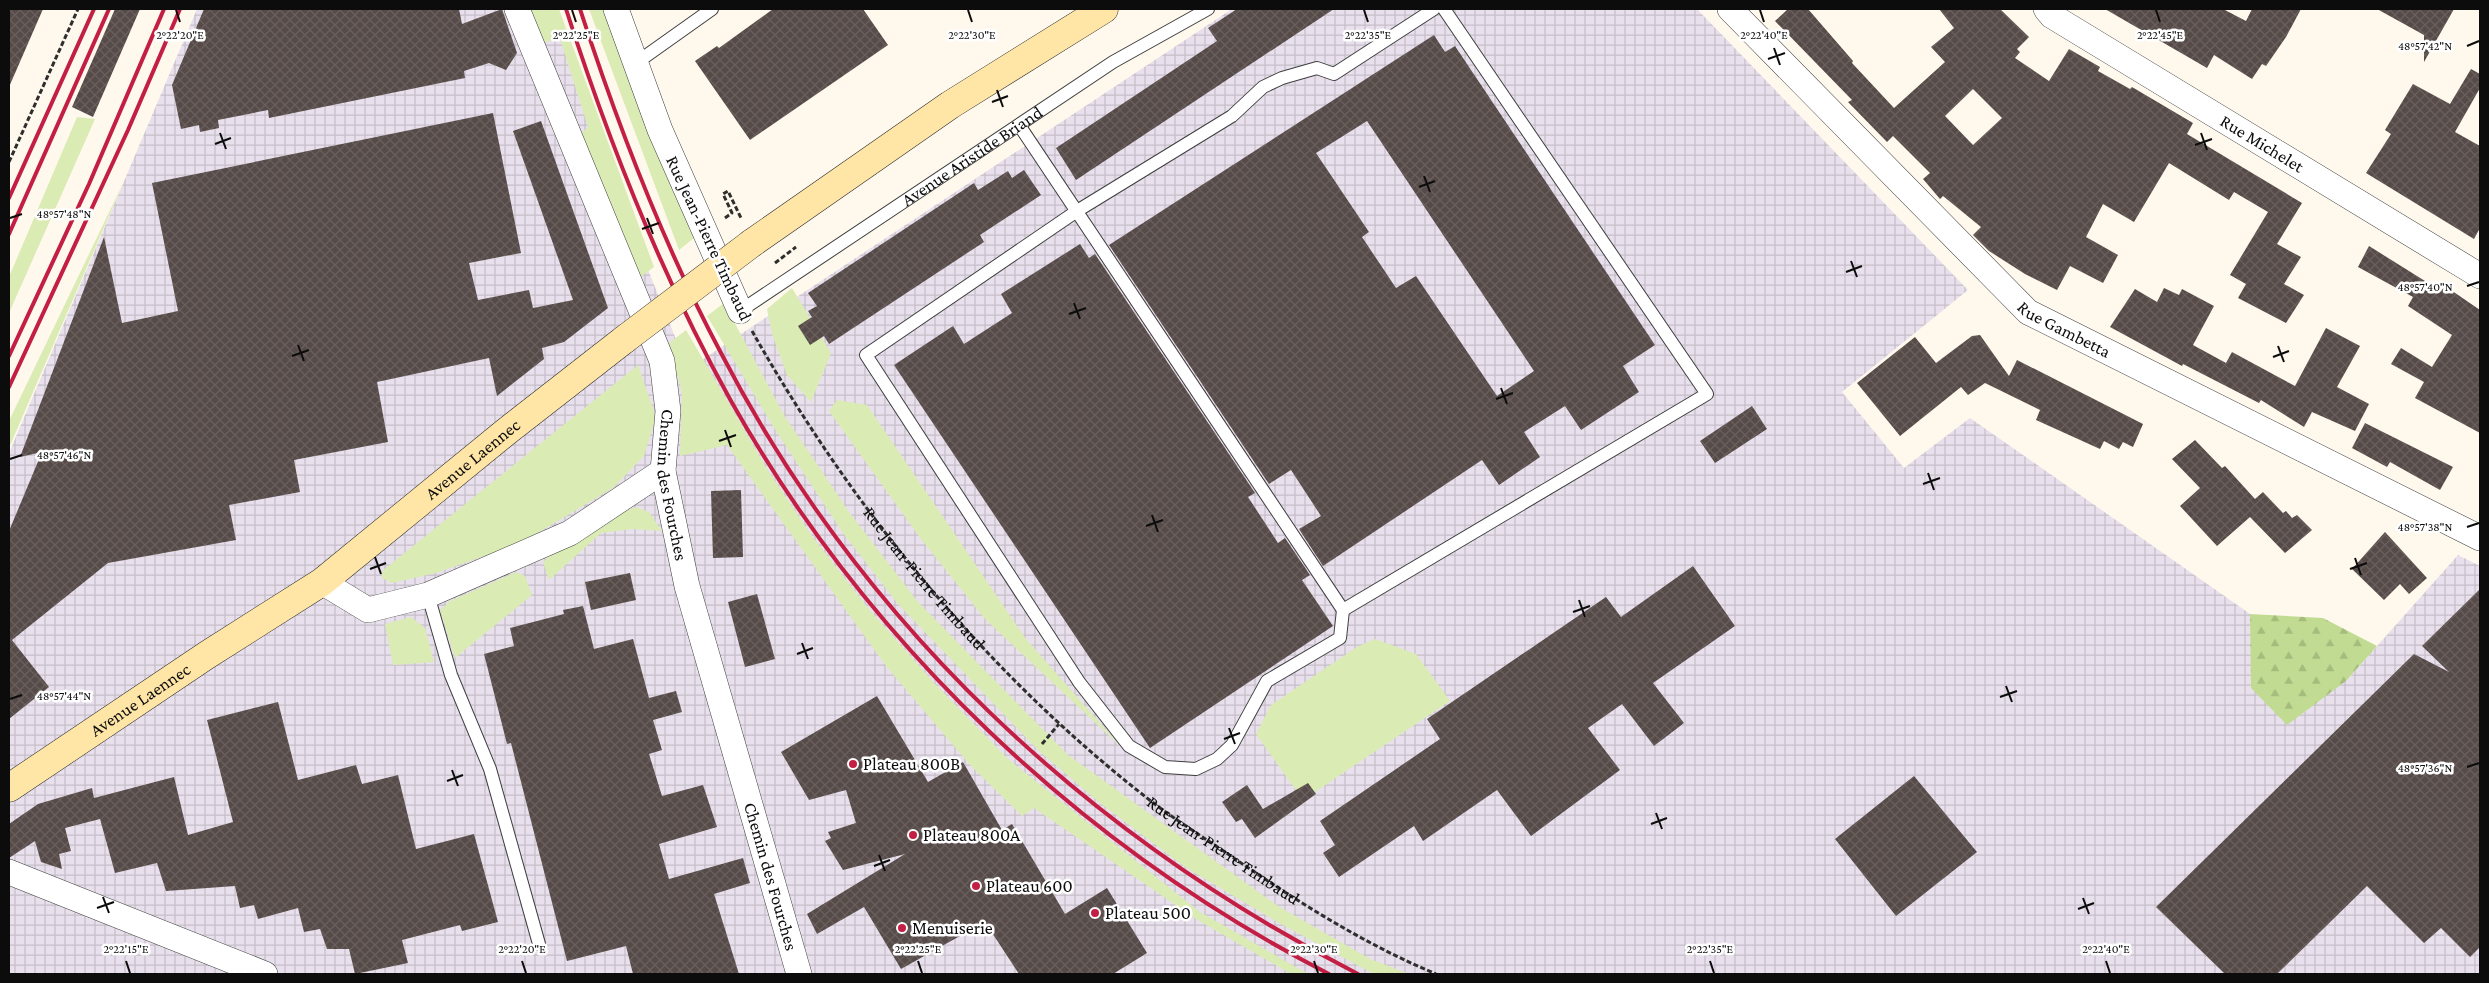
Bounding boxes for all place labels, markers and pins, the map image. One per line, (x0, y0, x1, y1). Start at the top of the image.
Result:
place label: Plateau 800B (863, 754, 960, 774)
marker: Plateau 800B (847, 758, 859, 770)
place label: Plateau 800A (923, 825, 1021, 845)
marker: Plateau 800A (907, 829, 919, 841)
place label: Plateau 600 (986, 876, 1073, 896)
marker: Plateau 600 (970, 880, 982, 892)
place label: Plateau 500 (1105, 903, 1191, 923)
marker: Plateau 500 (1089, 907, 1101, 919)
place label: Menuiserie (912, 918, 993, 938)
marker: Menuiserie (896, 922, 908, 934)

